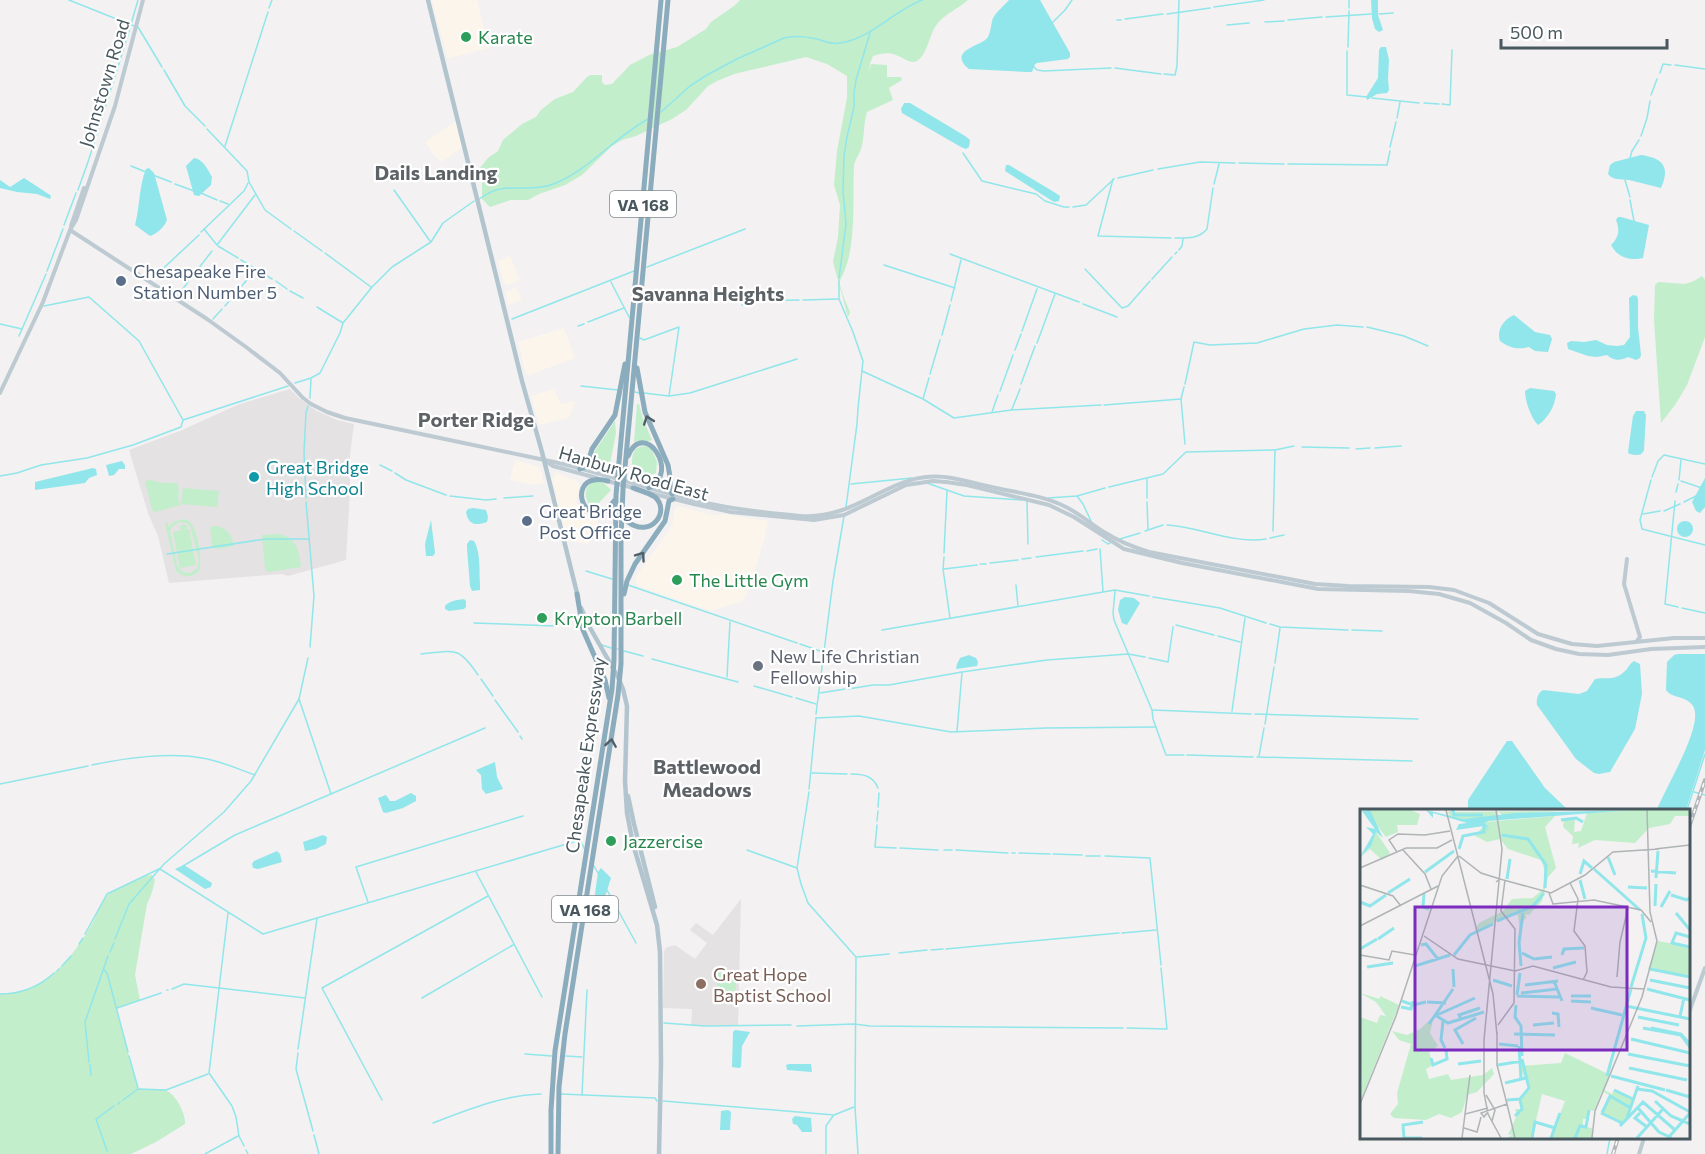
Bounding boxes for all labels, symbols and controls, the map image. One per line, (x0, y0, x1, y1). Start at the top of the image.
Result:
scale bar (1501, 12, 1668, 50)
street label: Johnstown Road (74, 16, 134, 150)
text: 500 m (1510, 21, 1563, 43)
place label: Karate (478, 26, 533, 48)
marker: Karate (459, 30, 473, 44)
district label: Dails Landing (375, 160, 497, 184)
road number: VA 168 (610, 191, 676, 217)
place label: Chesapeake Fire Station Number 5 (133, 260, 277, 303)
marker: Chesapeake Fire Station Number 5 (114, 274, 128, 288)
district label: Savanna Heights (632, 281, 784, 305)
district label: Porter Ridge (418, 407, 534, 431)
one-way arrow (642, 415, 655, 426)
street label: Hanbury Road East (556, 441, 712, 505)
place label: Great Bridge High School (266, 456, 369, 499)
marker: Great Bridge High School (247, 470, 261, 484)
place label: Great Bridge Post Office (539, 500, 642, 543)
marker: Great Bridge Post Office (520, 514, 534, 528)
one-way arrow (634, 552, 645, 563)
place label: The Little Gym (689, 569, 809, 591)
marker: The Little Gym (670, 573, 684, 587)
place label: Krypton Barbell (554, 607, 682, 629)
marker: Krypton Barbell (535, 611, 549, 625)
place label: New Life Christian Fellowship (770, 645, 920, 688)
street label: Chesapeake Expressway (560, 656, 610, 854)
marker: New Life Christian Fellowship (751, 659, 765, 673)
one-way arrow (604, 738, 617, 748)
district label: Battlewood Meadows (653, 754, 761, 801)
inset map (1360, 809, 1690, 1139)
place label: Jazzercise (623, 830, 703, 852)
marker: Jazzercise (604, 834, 618, 848)
road number: VA 168 (552, 896, 618, 922)
place label: Great Hope Baptist School (713, 963, 831, 1006)
marker: Great Hope Baptist School (694, 977, 708, 991)

